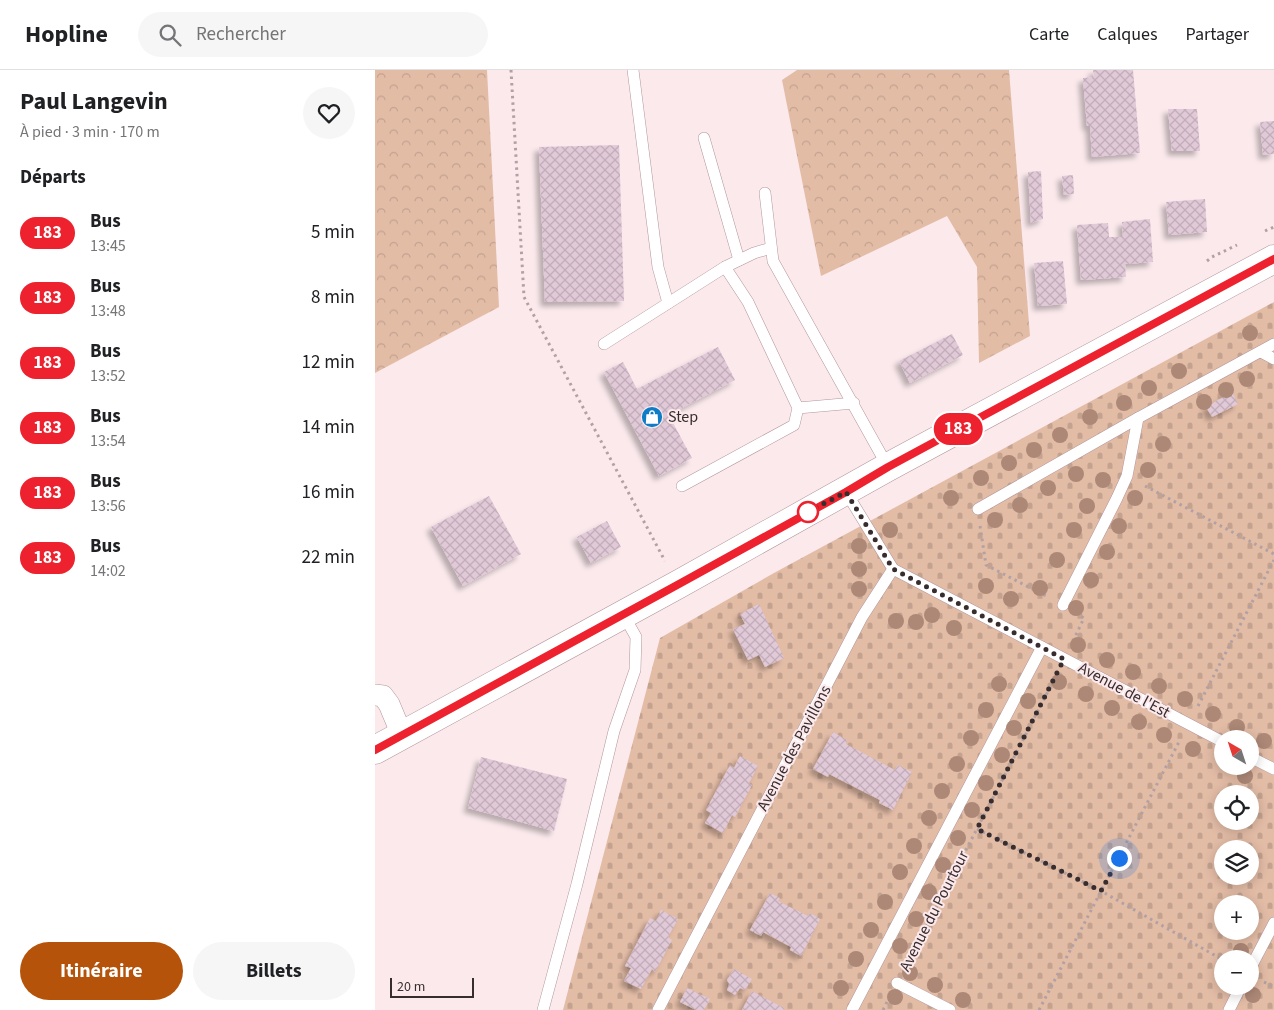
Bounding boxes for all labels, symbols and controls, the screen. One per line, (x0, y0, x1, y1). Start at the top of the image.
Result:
search box (138, 12, 488, 57)
text: Hopline (25, 17, 108, 52)
icon: search (156, 21, 184, 49)
text: Rechercher (196, 21, 286, 48)
text: Carte (1029, 22, 1069, 47)
text: Calques (1097, 22, 1157, 47)
text: Partager (1185, 22, 1249, 47)
text: Paul Langevin (20, 84, 168, 119)
button: heart (303, 87, 355, 139)
text: À pied · 3 min · 170 m (20, 121, 160, 143)
text: Départs (20, 164, 86, 191)
text: Bus (90, 208, 121, 235)
text: 5 min (311, 219, 355, 246)
text: 183 (33, 220, 62, 245)
text: 13:45 (90, 235, 126, 257)
text: Bus (90, 273, 121, 300)
text: 8 min (311, 284, 355, 311)
text: 183 (33, 285, 62, 310)
text: 13:48 (90, 300, 126, 322)
text: Bus (90, 338, 121, 365)
text: 12 min (301, 349, 355, 376)
text: 183 (33, 350, 62, 375)
text: 13:52 (90, 365, 126, 387)
text: Bus (90, 403, 121, 430)
shop icon: Step (640, 405, 664, 429)
place label: Step (668, 406, 698, 428)
line badge: 183 (929, 413, 987, 445)
text: 14 min (301, 414, 355, 441)
text: 183 (33, 415, 62, 440)
text: 183 (944, 416, 972, 441)
text: 13:54 (90, 430, 126, 452)
text: Bus (90, 468, 121, 495)
text: 16 min (301, 479, 355, 506)
text: 183 (33, 480, 62, 505)
text: 13:56 (90, 495, 126, 517)
unlabelled marker (797, 501, 819, 523)
text: Bus (90, 533, 121, 560)
text: 22 min (301, 544, 355, 571)
text: 183 (33, 545, 62, 570)
text: 14:02 (90, 560, 126, 582)
street label: Avenue de l'Est (1074, 657, 1174, 724)
street label: Avenue des Pavillons (752, 681, 837, 815)
north arrow (1214, 730, 1259, 775)
map controls (1214, 730, 1259, 995)
button: locate (1214, 785, 1259, 830)
button: layers (1214, 840, 1259, 885)
street label: Avenue du Pourtour (894, 846, 974, 975)
your location (1107, 846, 1132, 871)
button: + (1214, 895, 1259, 940)
button: Itinéraire (20, 942, 183, 1000)
button: Billets (193, 942, 355, 1000)
button: − (1214, 950, 1259, 995)
scale bar (390, 975, 474, 998)
text: 20 m (397, 977, 425, 997)

